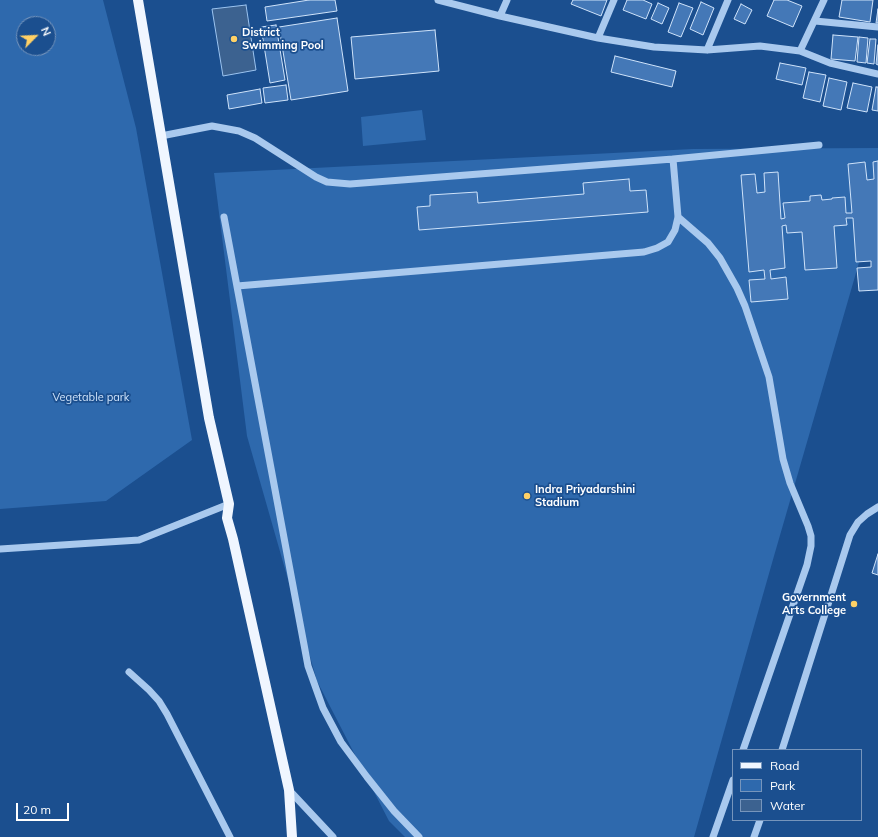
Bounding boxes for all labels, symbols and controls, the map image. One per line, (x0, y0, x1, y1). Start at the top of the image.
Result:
north arrow (16, 16, 56, 56)
text: N (38, 25, 54, 38)
place label: District Swimming Pool (242, 26, 324, 52)
marker: District Swimming Pool (229, 34, 239, 44)
park label: Vegetable park (52, 391, 130, 405)
place label: Indra Priyadarshini Stadium (535, 483, 635, 509)
marker: Indra Priyadarshini Stadium (522, 491, 532, 501)
place label: Government Arts College (782, 591, 846, 617)
marker: Government Arts College (849, 599, 859, 609)
legend (732, 749, 862, 821)
text: Road (770, 758, 799, 773)
text: Park (770, 778, 795, 793)
scale bar (18, 795, 71, 821)
text: Water (770, 798, 805, 813)
text: 20 m (23, 802, 51, 817)

